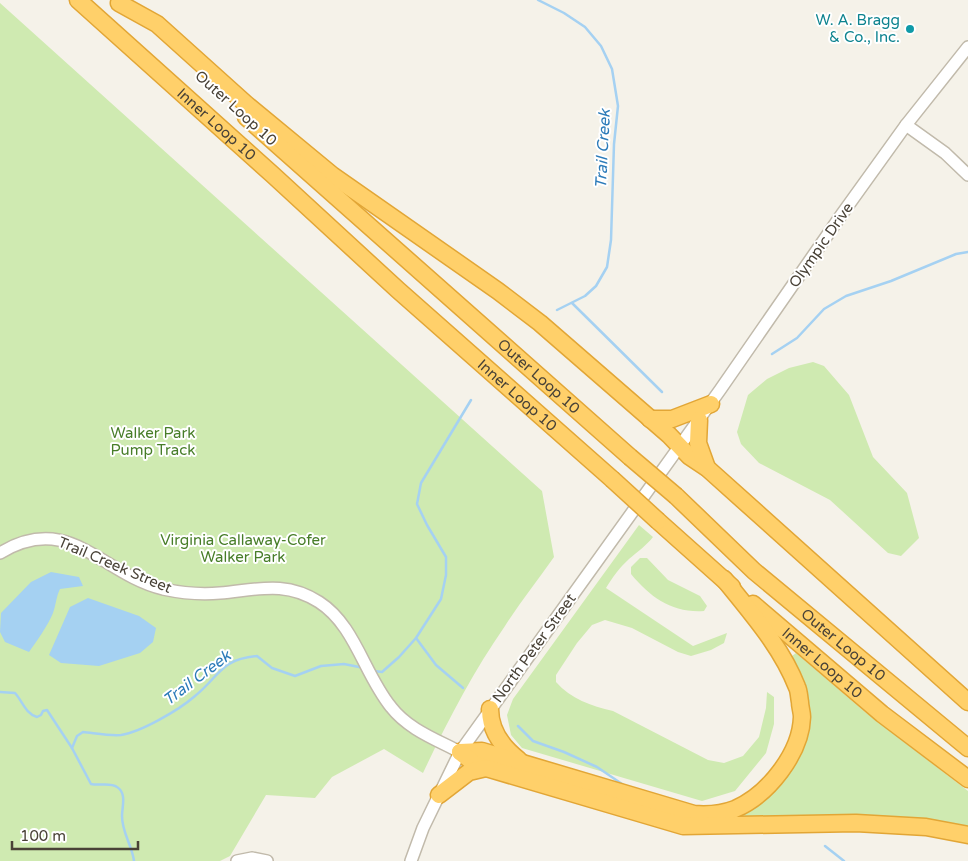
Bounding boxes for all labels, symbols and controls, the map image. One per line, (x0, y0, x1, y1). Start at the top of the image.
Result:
place label: W. A. Bragg & Co., Inc. (815, 11, 900, 46)
marker: W. A. Bragg & Co., Inc. (904, 23, 916, 35)
street label: Outer Loop 10 (191, 67, 281, 149)
street label: Inner Loop 10 (173, 84, 260, 164)
water label: Trail Creek (591, 107, 615, 189)
street label: Olympic Drive (785, 199, 857, 291)
street label: Outer Loop 10 (494, 335, 584, 417)
street label: Inner Loop 10 (474, 356, 561, 435)
park label: Walker Park Pump Track (111, 424, 195, 459)
park label: Virginia Callaway-Cofer Walker Park (160, 531, 326, 566)
street label: Trail Creek Street (56, 533, 175, 597)
street label: North Peter Street (488, 590, 580, 706)
street label: Outer Loop 10 (797, 605, 889, 685)
street label: Inner Loop 10 (778, 624, 866, 702)
water label: Trail Creek (159, 645, 236, 710)
scale bar (12, 818, 139, 850)
text: 100 m (20, 827, 66, 845)

